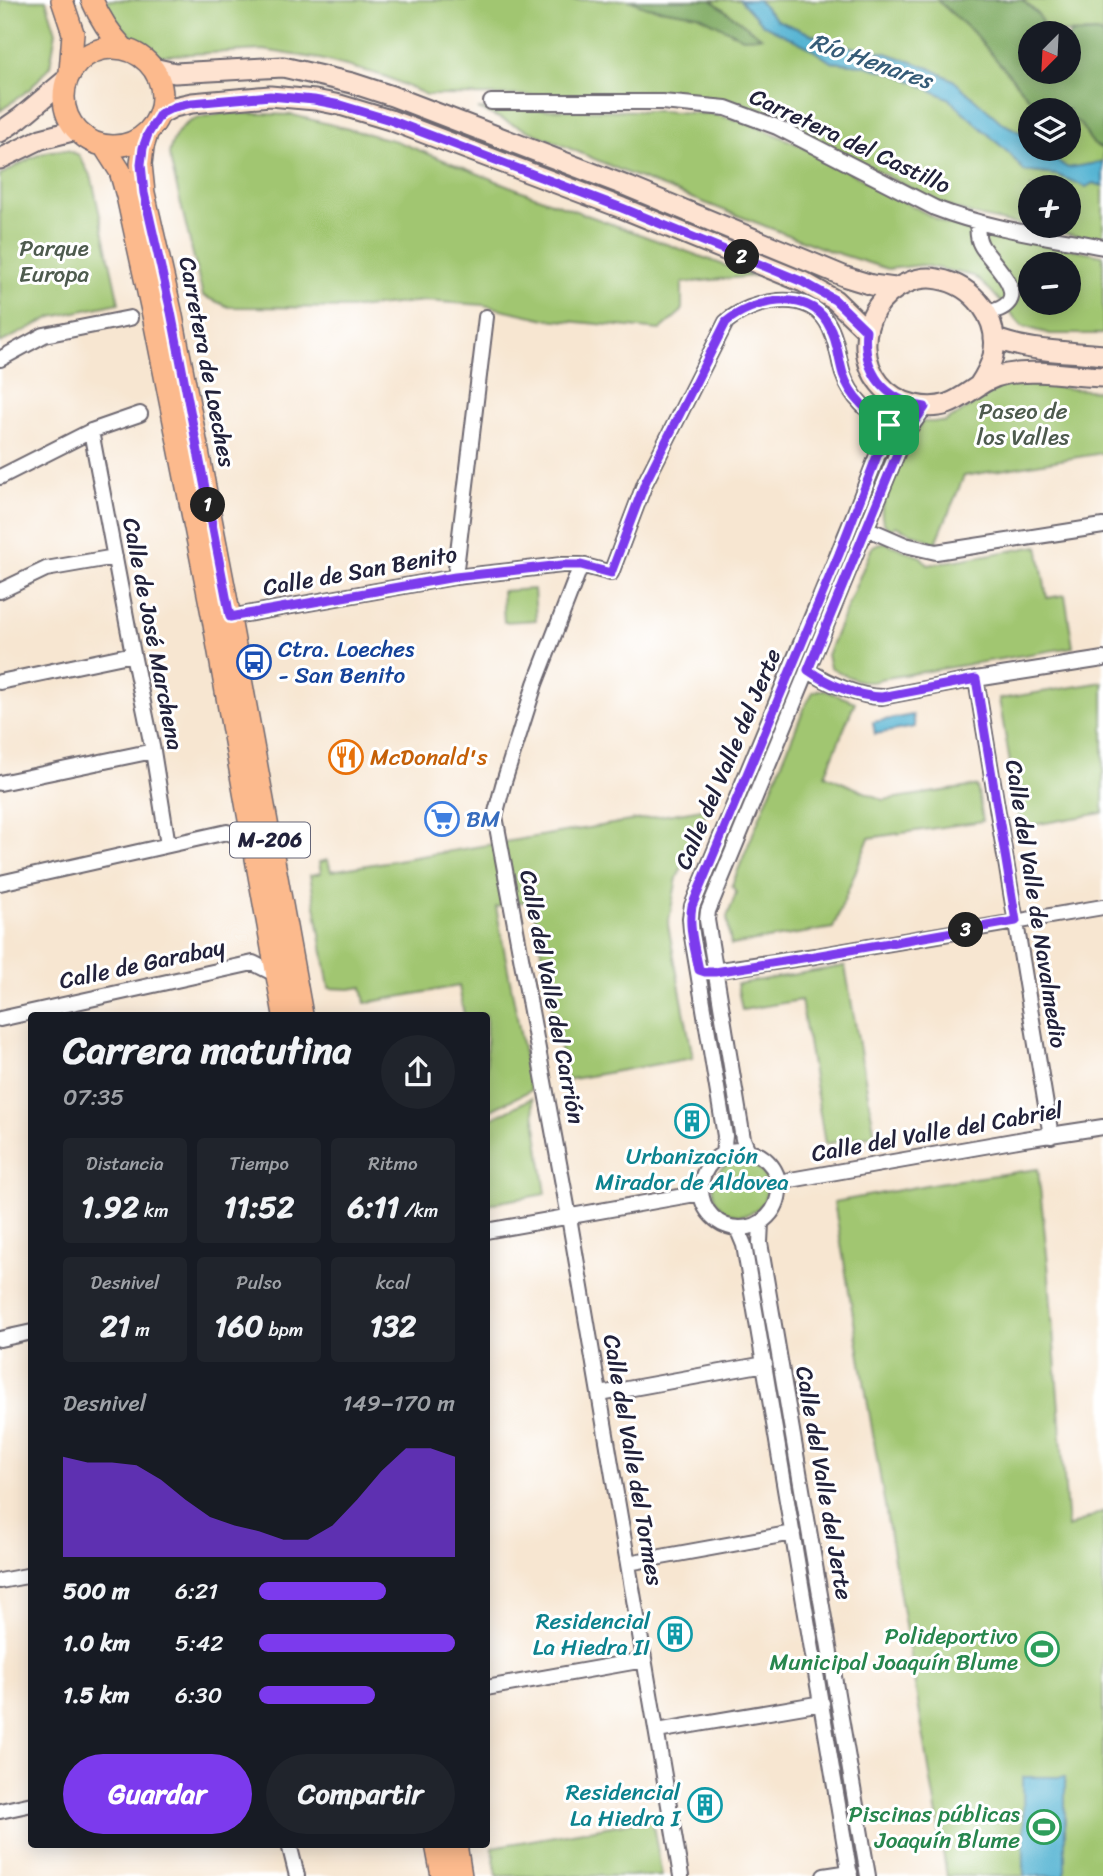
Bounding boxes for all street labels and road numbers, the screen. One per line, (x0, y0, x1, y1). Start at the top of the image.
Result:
street label: Carretera del Castillo (743, 76, 958, 206)
street label: Carretera de Loeches (167, 253, 248, 471)
street label: Calle de José Marchena (110, 514, 196, 754)
street label: Calle de San Benito (260, 534, 461, 608)
street label: Calle del Valle del Jerte (663, 642, 793, 876)
street label: Calle del Valle de Navalmedio (993, 757, 1079, 1051)
road number: M-206 (230, 822, 310, 858)
street label: Calle del Valle del Carrión (507, 866, 597, 1128)
street label: Calle de Garabay (55, 926, 229, 1002)
street label: Calle del Valle del Cabriel (808, 1090, 1066, 1174)
street label: Calle del Valle del Tormes (591, 1331, 675, 1589)
street label: Calle del Valle del Jerte (783, 1363, 865, 1603)

